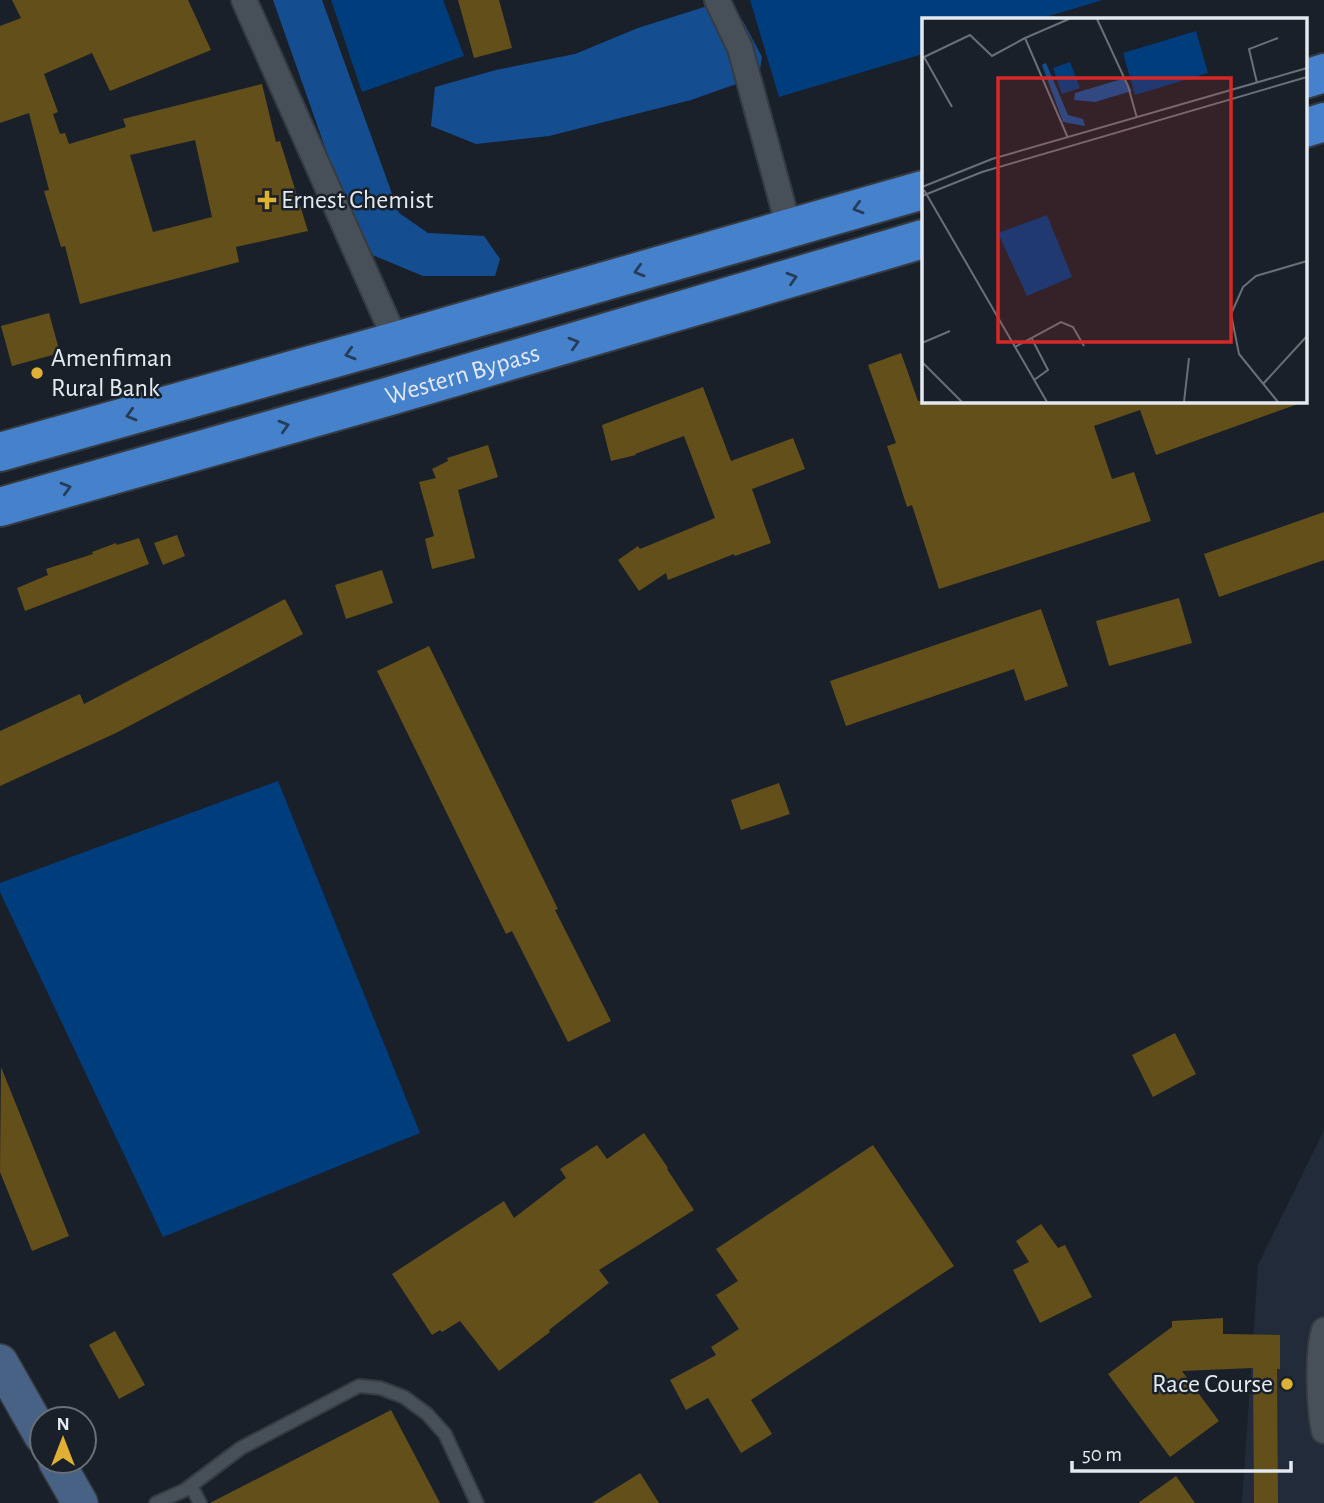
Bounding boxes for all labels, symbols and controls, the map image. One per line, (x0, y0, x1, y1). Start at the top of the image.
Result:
inset map (922, 18, 1306, 402)
place label: Ernest Chemist (281, 187, 433, 213)
marker: Ernest Chemist (259, 192, 275, 208)
one-way arrow (852, 200, 864, 215)
one-way arrow (633, 263, 645, 278)
one-way arrow (786, 272, 798, 287)
one-way arrow (567, 336, 579, 351)
street label: Western Bypass (382, 340, 543, 410)
place label: Amenfiman Rural Bank (51, 345, 172, 401)
one-way arrow (344, 346, 356, 360)
marker: Amenfiman Rural Bank (29, 365, 45, 381)
one-way arrow (125, 407, 137, 422)
one-way arrow (278, 420, 290, 434)
one-way arrow (59, 482, 71, 496)
place label: Race Course (1152, 1371, 1273, 1397)
marker: Race Course (1279, 1376, 1295, 1392)
north arrow (28, 1405, 98, 1475)
text: N (56, 1415, 70, 1434)
scale bar (1072, 1430, 1291, 1474)
text: 50 m (1082, 1444, 1122, 1465)

